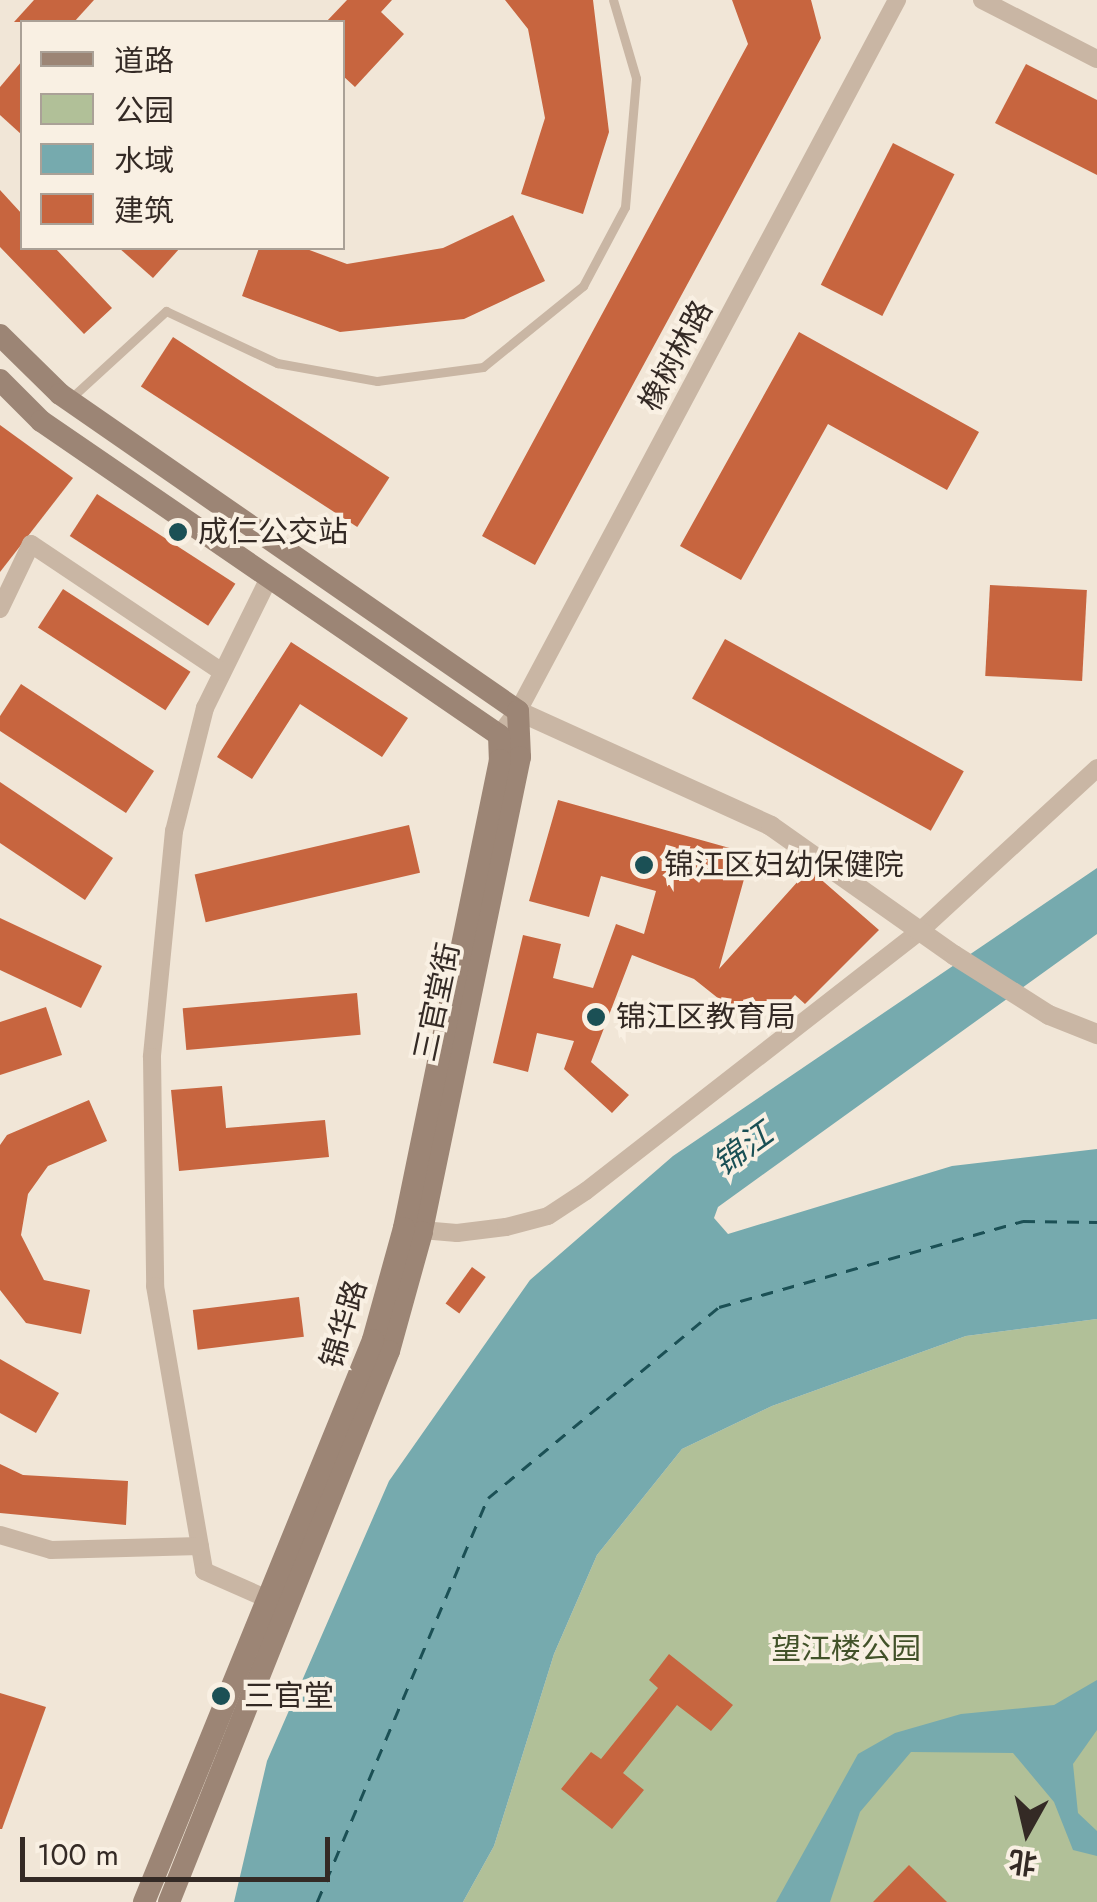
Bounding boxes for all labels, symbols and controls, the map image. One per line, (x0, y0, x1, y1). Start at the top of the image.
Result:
legend (20, 20, 345, 250)
text: 道路 (114, 39, 174, 82)
text: 公园 (114, 89, 174, 132)
text: 水域 (114, 139, 174, 182)
text: 建筑 (114, 189, 174, 232)
street label: 橡树林路 (632, 295, 720, 417)
place label: 成仁公交站 (198, 514, 348, 550)
marker: 成仁公交站 (167, 521, 189, 543)
place label: 锦江区妇幼保健院 (664, 847, 904, 883)
marker: 锦江区妇幼保健院 (633, 854, 655, 876)
street label: 三官堂街 (407, 940, 467, 1064)
place label: 锦江区教育局 (616, 999, 796, 1035)
marker: 锦江区教育局 (585, 1006, 607, 1028)
water label: 锦江 (706, 1115, 780, 1183)
street label: 锦华路 (314, 1276, 374, 1372)
park label: 望江楼公园 (771, 1631, 921, 1667)
place label: 三官堂 (244, 1678, 334, 1714)
marker: 三官堂 (208, 1683, 234, 1709)
north arrow (977, 1782, 1077, 1882)
scale bar (25, 1817, 335, 1879)
text: 100 m (37, 1833, 119, 1876)
text: 北 (1006, 1840, 1039, 1884)

